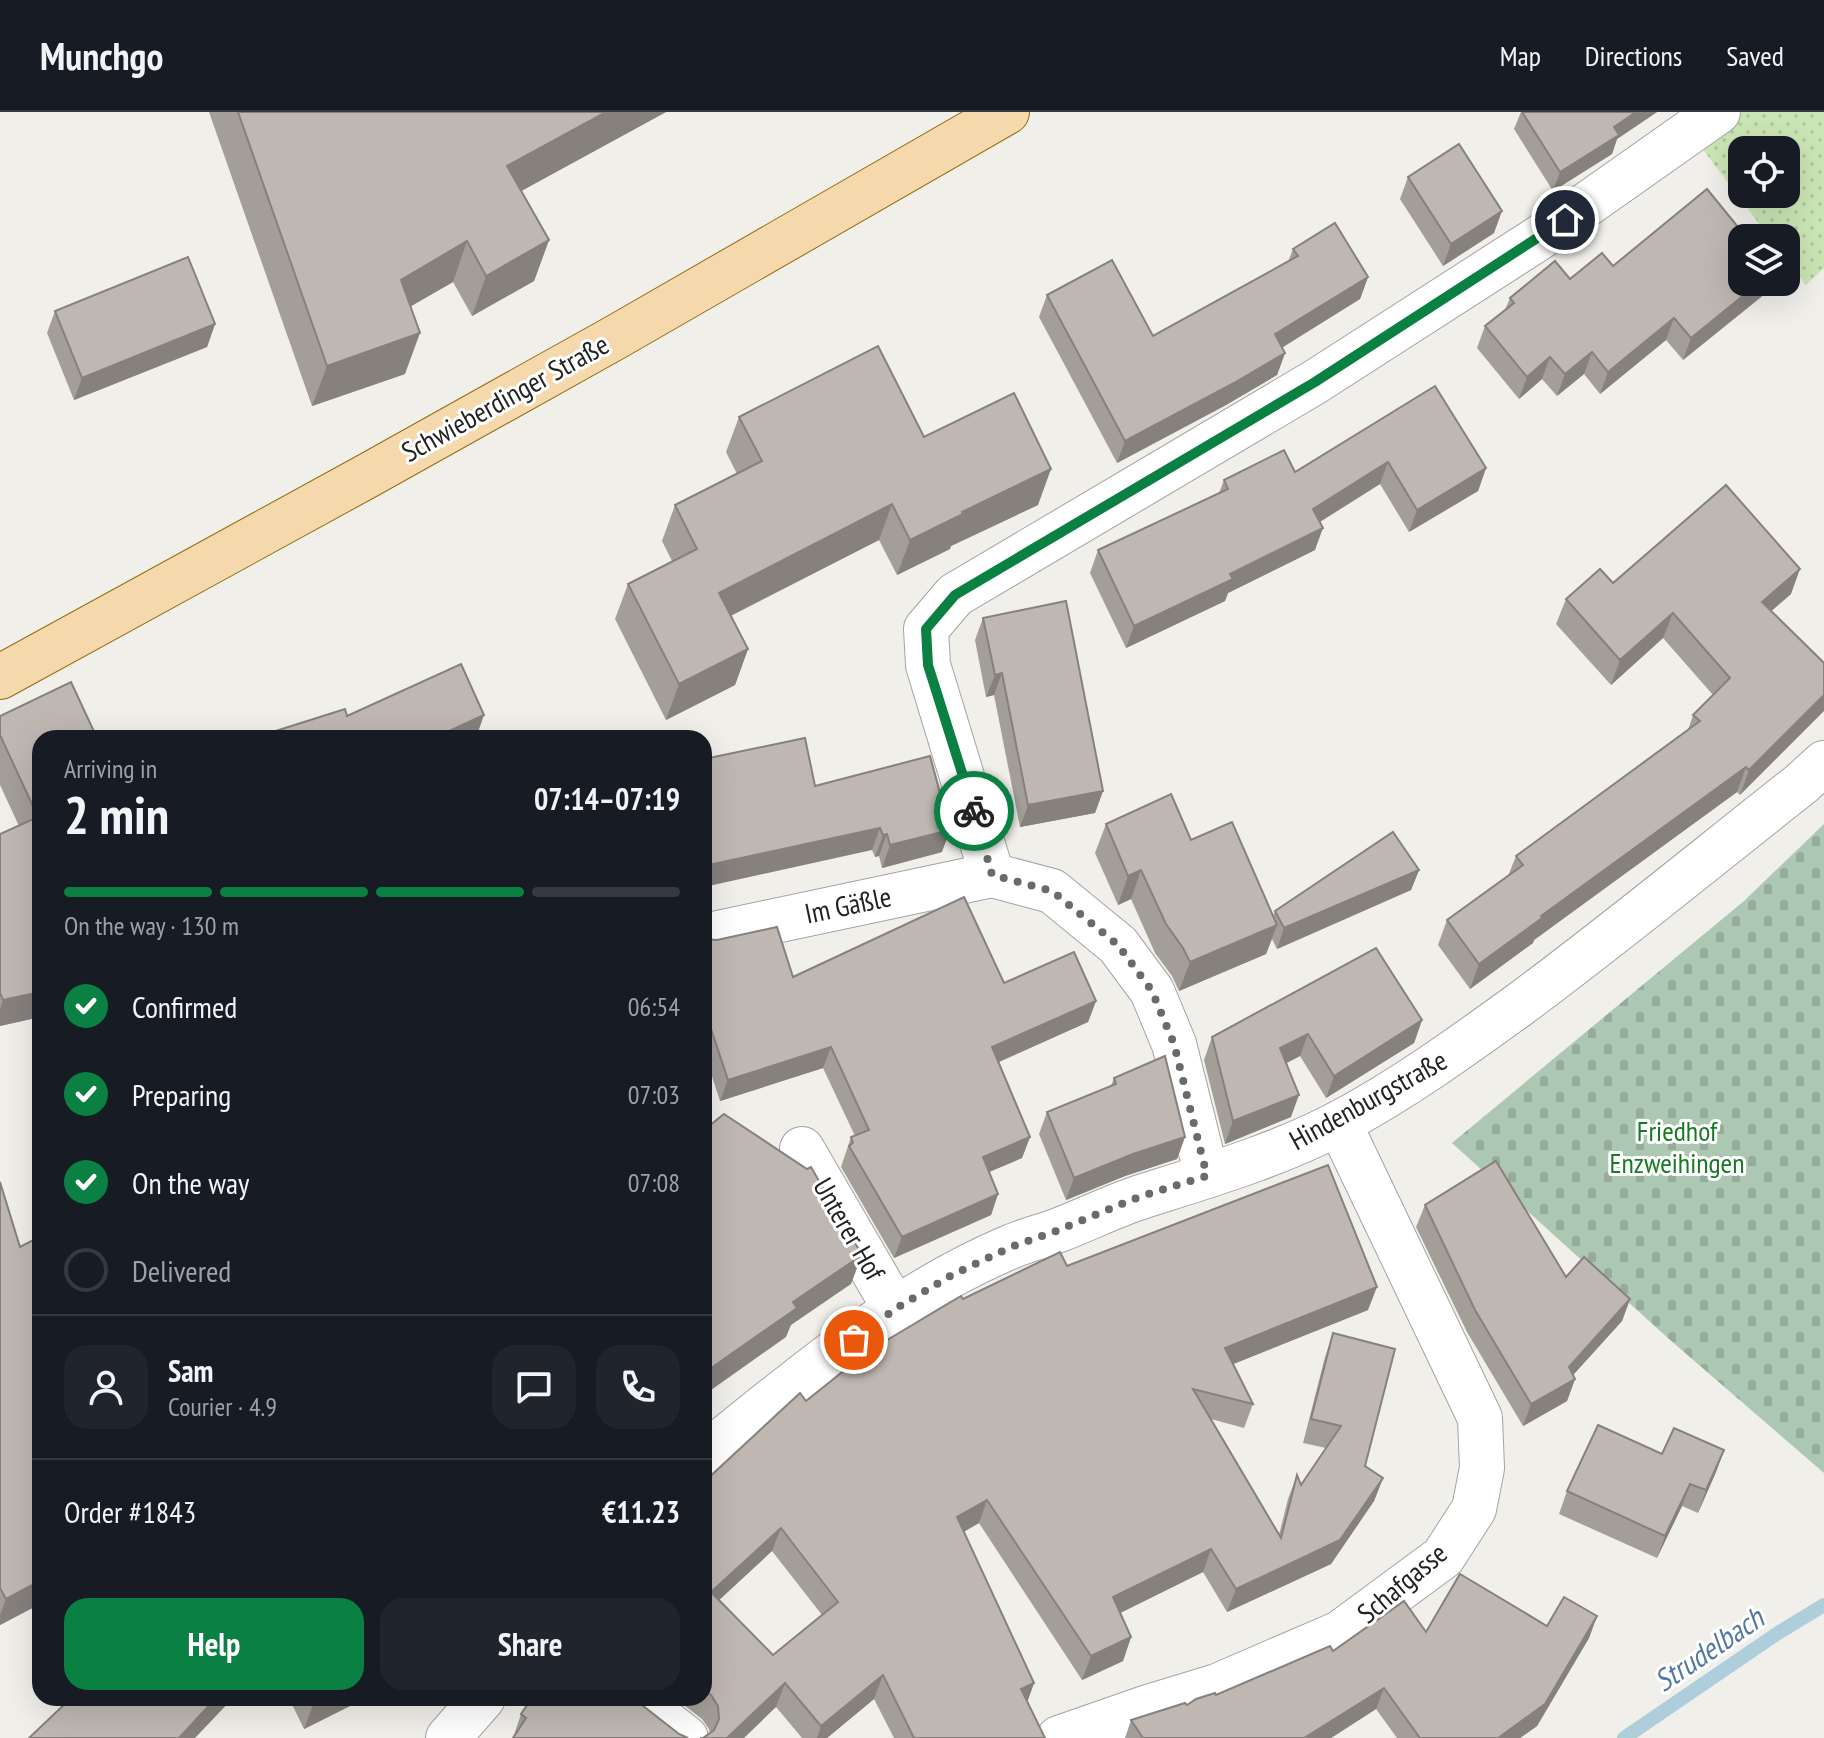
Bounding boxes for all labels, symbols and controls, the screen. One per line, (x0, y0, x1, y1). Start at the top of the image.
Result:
text: Munchgo (40, 31, 163, 80)
text: Map (1500, 37, 1541, 74)
text: Directions (1585, 37, 1682, 74)
text: Saved (1726, 37, 1784, 74)
map controls (1728, 136, 1800, 296)
button: locate (1728, 136, 1800, 208)
pin (1531, 186, 1599, 254)
icon: home (1543, 198, 1587, 242)
button: layers (1728, 224, 1800, 296)
street label: Schwieberdinger Straße (395, 325, 615, 470)
text: Arriving in (64, 752, 157, 785)
courier (934, 771, 1014, 851)
text: 07:14–07:19 (534, 779, 680, 818)
text: 2 min (64, 781, 169, 848)
icon: bike (952, 789, 996, 833)
street label: Im Gäßle (801, 877, 894, 932)
text: On the way · 130 m (64, 909, 239, 942)
icon: check (64, 984, 108, 1028)
text: Confirmed (132, 987, 237, 1026)
text: 06:54 (628, 990, 680, 1023)
street label: Hindenburgstraße (1282, 1041, 1453, 1158)
icon: check (64, 1072, 108, 1116)
text: Preparing (132, 1075, 231, 1114)
text: 07:03 (628, 1078, 680, 1111)
park label: Friedhof Enzweihingen (1610, 1112, 1744, 1181)
icon: check (64, 1160, 108, 1204)
text: On the way (132, 1163, 249, 1202)
text: 07:08 (628, 1166, 680, 1199)
street label: Unterer Hof (805, 1171, 895, 1288)
text: Delivered (132, 1251, 231, 1290)
pin (820, 1306, 888, 1374)
icon: bag (832, 1318, 876, 1362)
button: person (64, 1345, 148, 1429)
button: chat (492, 1345, 576, 1429)
button: phone (596, 1345, 680, 1429)
text: Sam (168, 1351, 213, 1390)
text: Courier · 4.9 (168, 1390, 277, 1423)
text: Order #1843 (64, 1492, 196, 1531)
text: €11.23 (602, 1492, 680, 1531)
street label: Schafgasse (1349, 1534, 1454, 1631)
water label: Strudelbach (1646, 1597, 1772, 1699)
button: Help (64, 1598, 364, 1690)
button: Share (380, 1598, 680, 1690)

